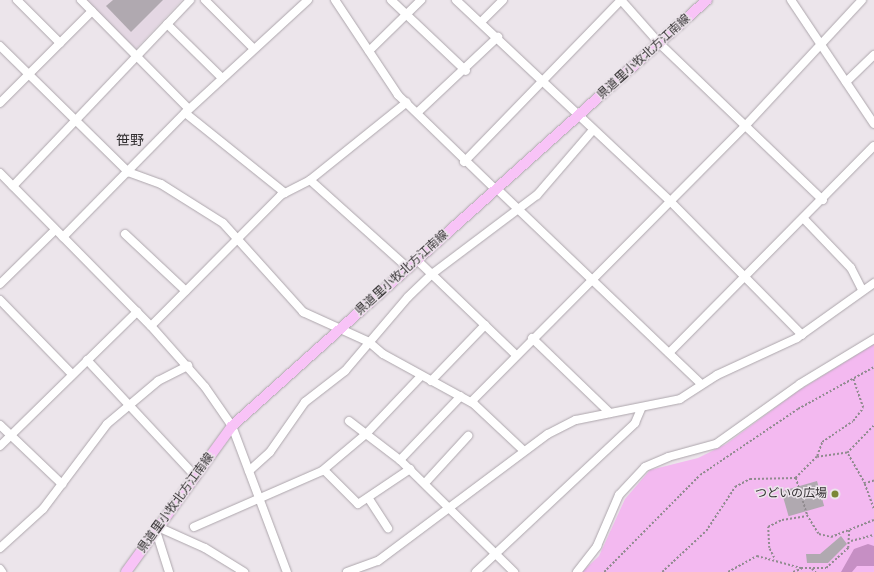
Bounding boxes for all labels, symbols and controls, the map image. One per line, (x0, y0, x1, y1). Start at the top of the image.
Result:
street label: 県道里小牧北方江南線 (595, 12, 693, 102)
district label: 笹野 (116, 132, 144, 148)
street label: 県道里小牧北方江南線 (353, 228, 451, 318)
street label: 県道里小牧北方江南線 (135, 450, 217, 556)
place label: つどいの広場 (755, 487, 827, 501)
marker: つどいの広場 (830, 489, 840, 499)

